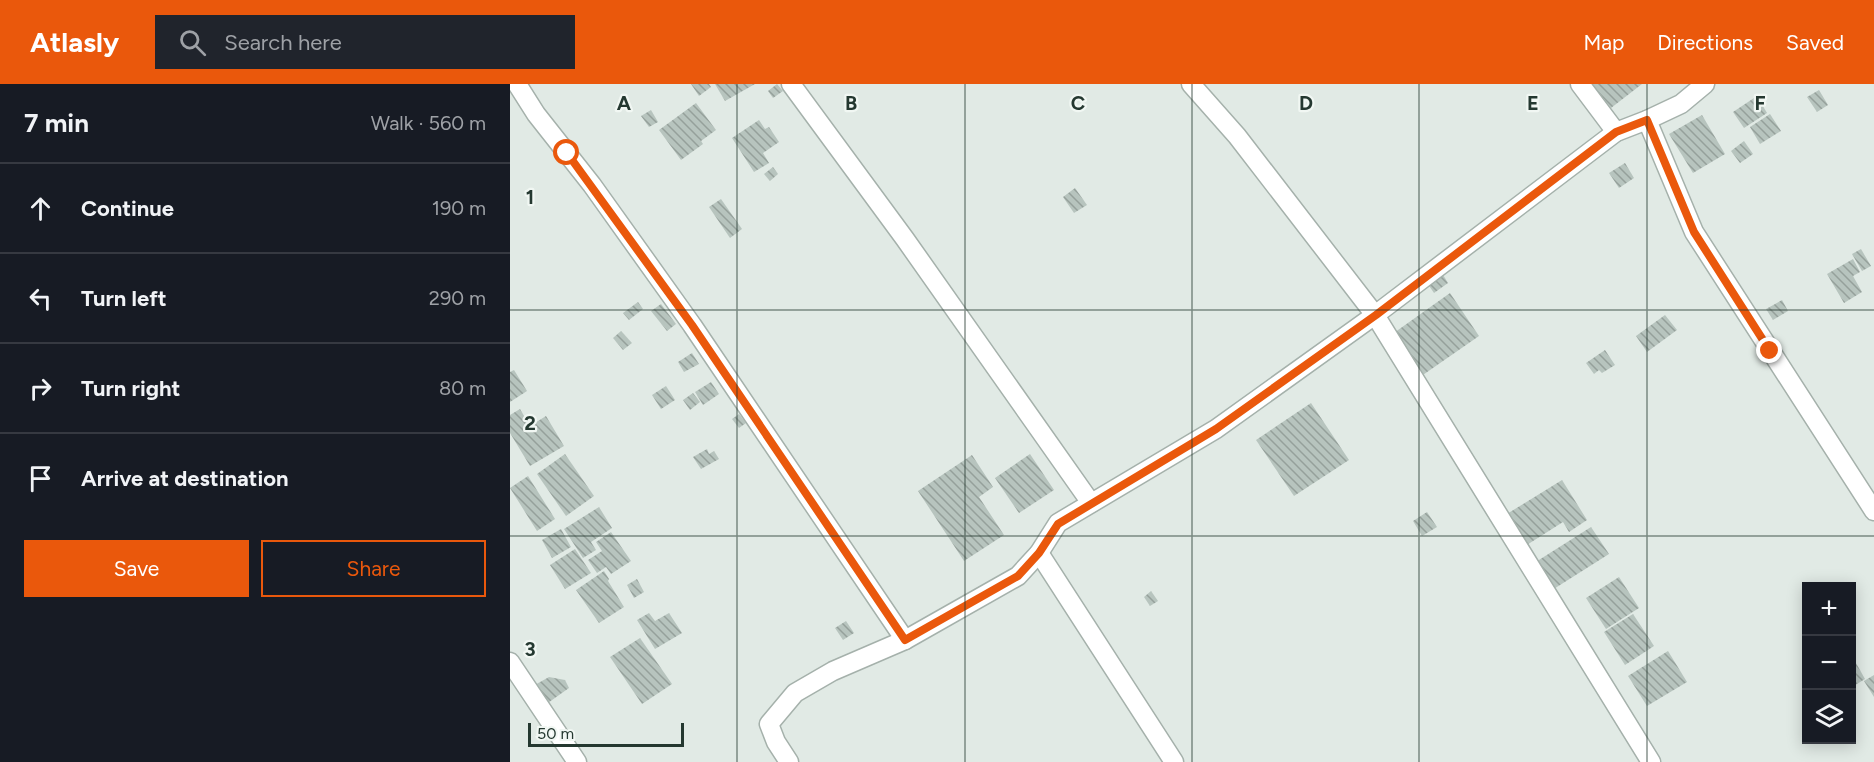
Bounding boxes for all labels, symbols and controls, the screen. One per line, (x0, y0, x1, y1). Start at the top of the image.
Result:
search box (155, 15, 575, 69)
text: Atlasly (30, 25, 119, 59)
icon: search (176, 26, 209, 59)
text: Search here (224, 29, 342, 56)
text: Map (1583, 30, 1624, 55)
text: Directions (1657, 30, 1753, 55)
text: Saved (1786, 30, 1844, 55)
text: A (617, 91, 632, 115)
text: B (845, 91, 857, 115)
text: C (1071, 91, 1085, 115)
text: D (1299, 91, 1313, 115)
text: E (1527, 91, 1539, 115)
text: F (1754, 91, 1766, 115)
text: 7 min (24, 107, 89, 139)
text: Walk · 560 m (371, 111, 486, 135)
route start (553, 139, 579, 165)
text: 1 (526, 185, 534, 209)
icon: ahead (24, 192, 57, 225)
text: Continue (81, 195, 174, 222)
text: 190 m (432, 196, 486, 220)
icon: left (24, 282, 57, 315)
text: Turn left (81, 285, 167, 312)
text: 290 m (429, 286, 486, 310)
route end (1756, 337, 1782, 363)
icon: right (24, 372, 57, 405)
text: Turn right (81, 375, 180, 402)
text: 80 m (439, 376, 486, 400)
text: 2 (524, 411, 536, 435)
icon: arrive (24, 462, 57, 495)
text: Arrive at destination (81, 465, 289, 492)
button: Save (24, 540, 249, 597)
button: Share (261, 540, 486, 597)
map controls (1802, 582, 1856, 744)
button: + (1802, 582, 1856, 636)
button: − (1802, 636, 1856, 690)
text: 3 (524, 637, 536, 661)
button: layers (1802, 690, 1856, 744)
scale bar (528, 720, 684, 748)
text: 50 m (537, 724, 574, 743)

